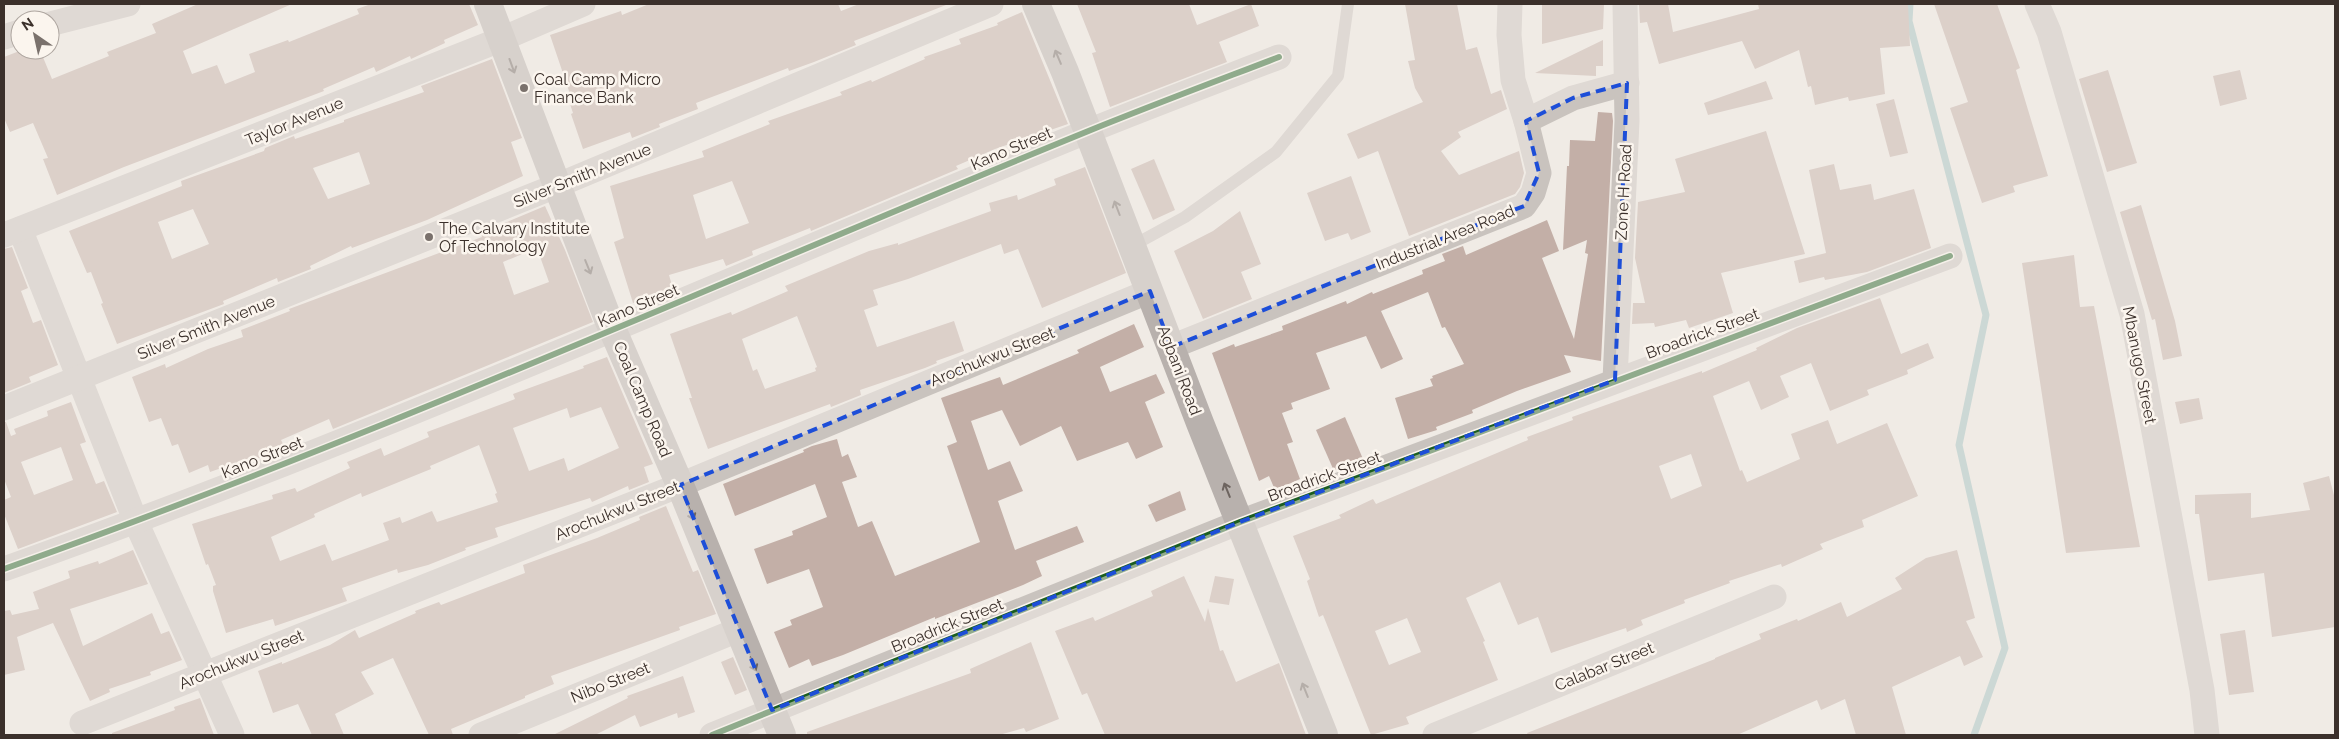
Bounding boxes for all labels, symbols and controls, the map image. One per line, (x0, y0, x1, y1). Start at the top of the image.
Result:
north arrow (10, 10, 60, 60)
text: N (19, 15, 37, 34)
one-way arrow (1053, 49, 1062, 64)
one-way arrow (508, 58, 517, 73)
place label: Coal Camp Micro Finance Bank (534, 70, 661, 107)
marker: Coal Camp Micro Finance Bank (518, 82, 530, 94)
street label: Taylor Avenue (242, 93, 346, 150)
street label: Kano Street (968, 123, 1055, 174)
street label: Silver Smith Avenue (511, 139, 654, 212)
street label: Zone H Road (1611, 143, 1636, 241)
one-way arrow (1112, 201, 1121, 216)
street label: Industrial Area Road (1373, 201, 1517, 274)
place label: The Calvary Institute Of Technology (439, 219, 590, 256)
marker: The Calvary Institute Of Technology (423, 231, 435, 243)
one-way arrow (583, 259, 593, 274)
street label: Kano Street (595, 280, 682, 331)
street label: Silver Smith Avenue (135, 291, 278, 364)
street label: Broadrick Street (1643, 304, 1762, 363)
street label: Mbanugo Street (2119, 305, 2160, 426)
street label: Arochukwu Street (927, 323, 1058, 390)
street label: Agbani Road (1154, 323, 1205, 418)
street label: Coal Camp Road (610, 338, 676, 460)
street label: Kano Street (219, 432, 306, 482)
street label: Broadrick Street (1265, 447, 1384, 506)
street label: Arochukwu Street (552, 477, 683, 544)
one-way arrow (1221, 483, 1231, 498)
one-way arrow (687, 505, 697, 520)
street label: Broadrick Street (888, 594, 1007, 657)
street label: Arochukwu Street (176, 626, 307, 693)
street label: Calabar Street (1552, 638, 1657, 695)
one-way arrow (748, 656, 758, 671)
street label: Nibo Street (568, 658, 653, 707)
one-way arrow (1300, 683, 1310, 698)

